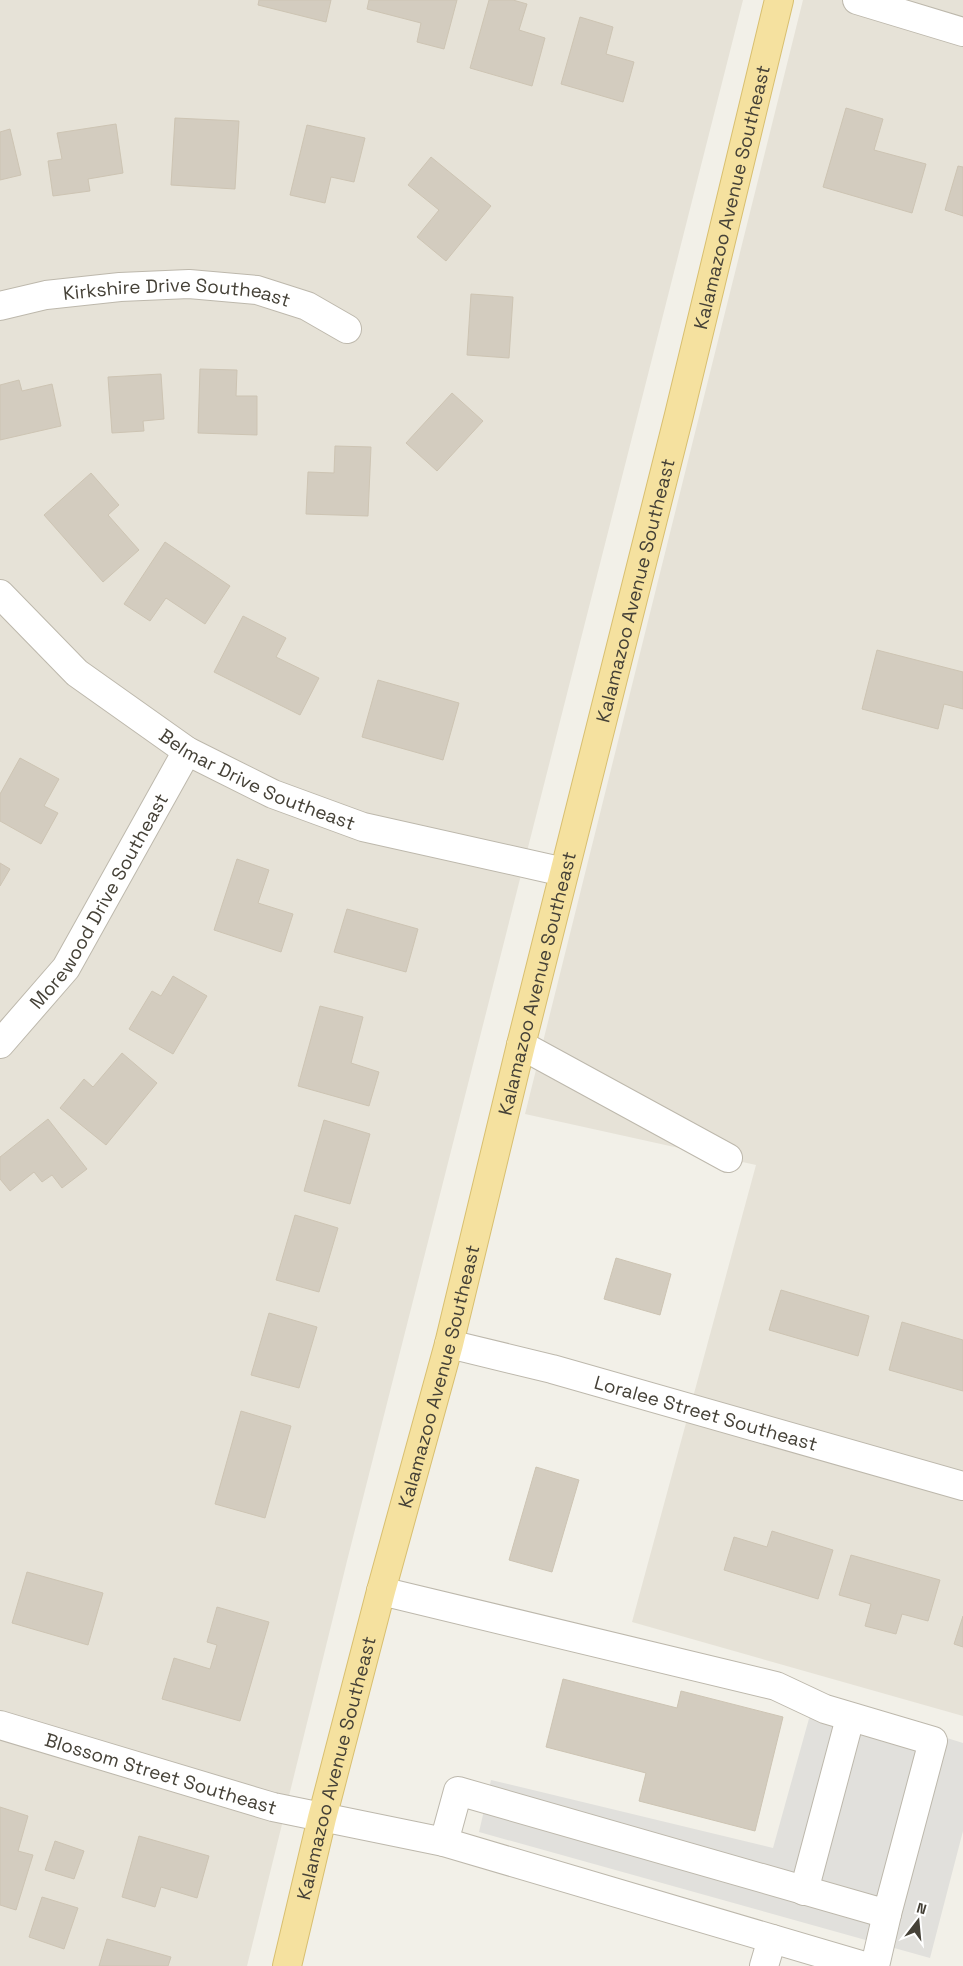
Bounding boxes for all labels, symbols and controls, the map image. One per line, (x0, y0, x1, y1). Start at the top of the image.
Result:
street label: Kalamazoo Avenue Southeast (688, 62, 775, 332)
street label: Kirkshire Drive Southeast (62, 271, 294, 312)
street label: Kalamazoo Avenue Southeast (590, 456, 680, 725)
street label: Belmar Drive Southeast (154, 723, 359, 836)
street label: Morewood Drive Southeast (24, 789, 174, 1014)
street label: Kalamazoo Avenue Southeast (492, 849, 582, 1118)
street label: Kalamazoo Avenue Southeast (392, 1242, 485, 1511)
street label: Loralee Street Southeast (591, 1369, 820, 1456)
street label: Kalamazoo Avenue Southeast (291, 1633, 381, 1902)
street label: Blossom Street Southeast (42, 1727, 280, 1820)
north arrow (893, 1896, 943, 1946)
text: N (915, 1899, 929, 1918)

